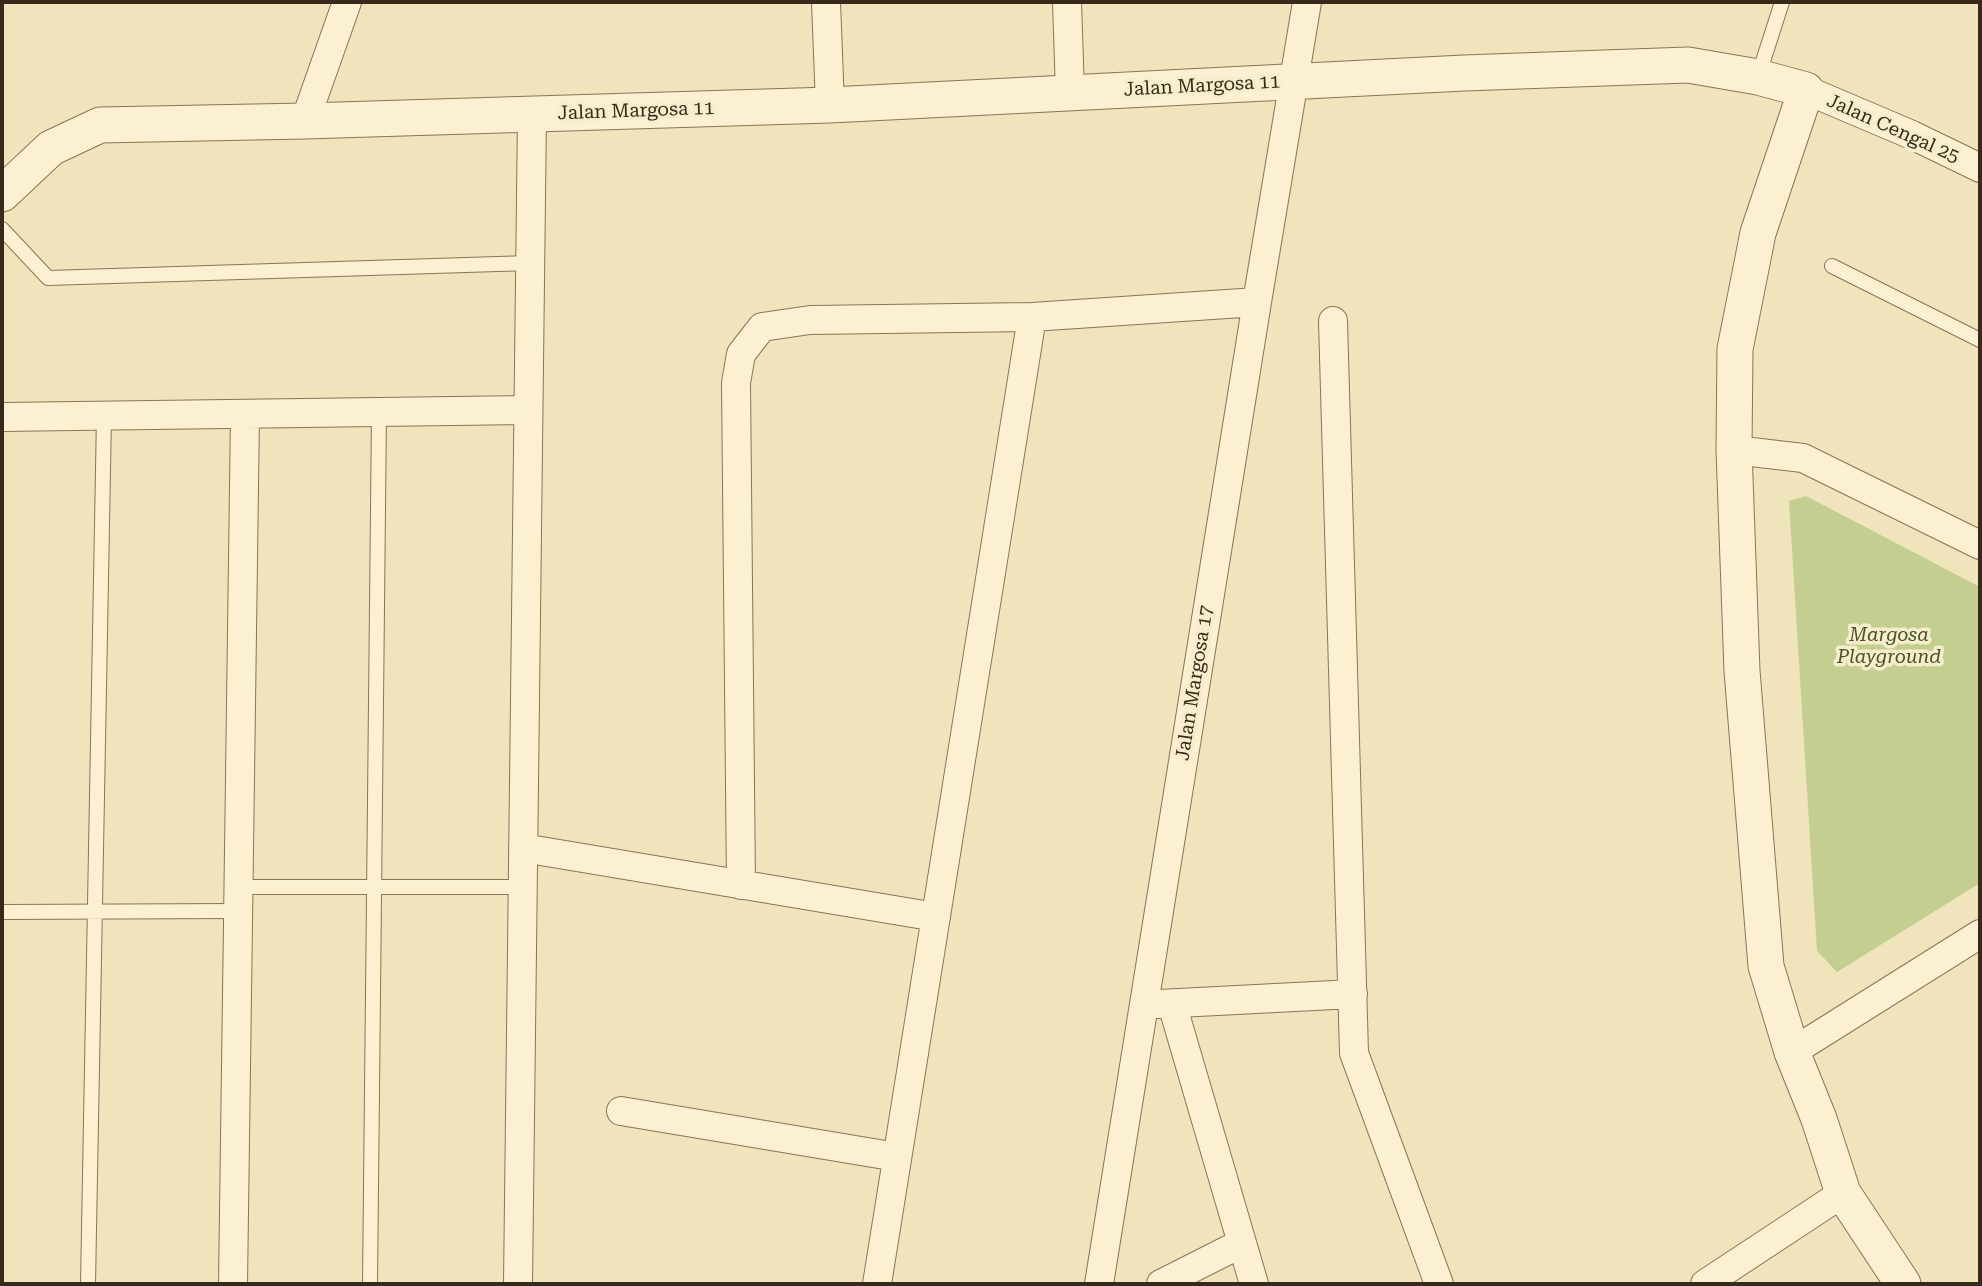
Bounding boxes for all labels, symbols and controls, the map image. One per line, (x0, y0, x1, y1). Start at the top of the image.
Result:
street label: Jalan Margosa 11 (1123, 71, 1281, 101)
street label: Jalan Cengal 25 (1823, 90, 1963, 168)
street label: Jalan Margosa 11 (557, 97, 715, 125)
street label: Jalan Margosa 17 (1171, 604, 1219, 762)
park label: Margosa Playground (1837, 624, 1941, 668)

